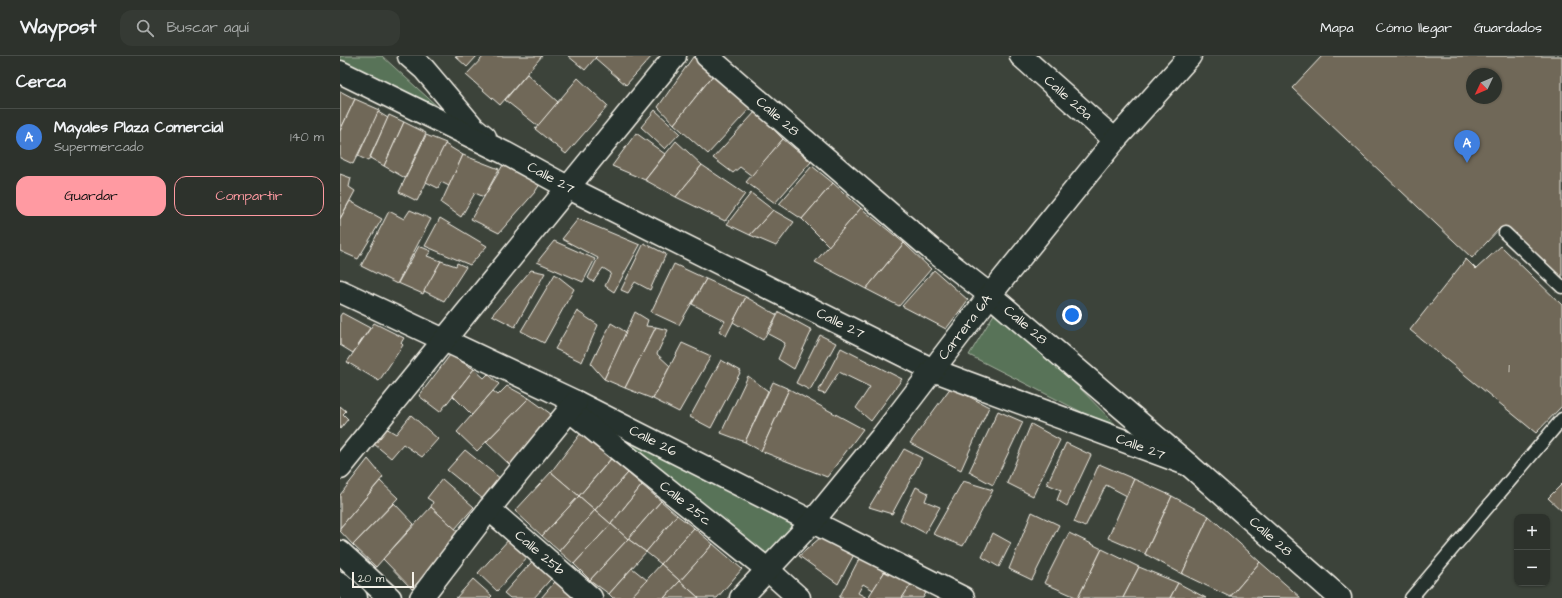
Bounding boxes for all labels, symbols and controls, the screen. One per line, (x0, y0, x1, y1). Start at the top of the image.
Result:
search box (120, 10, 400, 46)
text: Waypost (20, 14, 96, 41)
icon: search (134, 17, 156, 39)
text: Buscar aquí (166, 17, 249, 38)
text: Mapa (1320, 18, 1354, 38)
text: Cómo llegar (1376, 18, 1452, 38)
text: Guardados (1474, 18, 1542, 38)
north arrow (1466, 68, 1502, 104)
text: Cerca (16, 70, 66, 94)
street label: Calle 28a (1039, 71, 1097, 125)
street label: Calle 28 (751, 92, 804, 141)
text: Mayales Plaza Comercial (54, 117, 223, 138)
text: A (25, 128, 33, 146)
text: 140 m (290, 128, 324, 146)
pin: A (1454, 130, 1480, 163)
text: Supermercado (54, 138, 144, 156)
street label: Calle 27 (523, 157, 578, 199)
button: Guardar (16, 176, 166, 216)
button: Compartir (174, 176, 324, 216)
street label: Carrera 6A (934, 290, 997, 364)
street label: Calle 28 (999, 301, 1052, 350)
street label: Calle 27 (813, 303, 868, 344)
your location (1062, 305, 1082, 325)
house number: 1 (1508, 360, 1510, 377)
street label: Calle 26 (625, 420, 681, 462)
street label: Calle 27 (1113, 429, 1168, 465)
street label: Calle 25c (655, 476, 715, 530)
street label: Calle 28 (1245, 512, 1297, 562)
map controls (1514, 514, 1550, 586)
button: + (1514, 514, 1550, 550)
street label: Calle 25b (510, 526, 569, 581)
button: − (1514, 550, 1550, 586)
scale bar (352, 570, 414, 589)
text: 20 m (358, 571, 384, 586)

